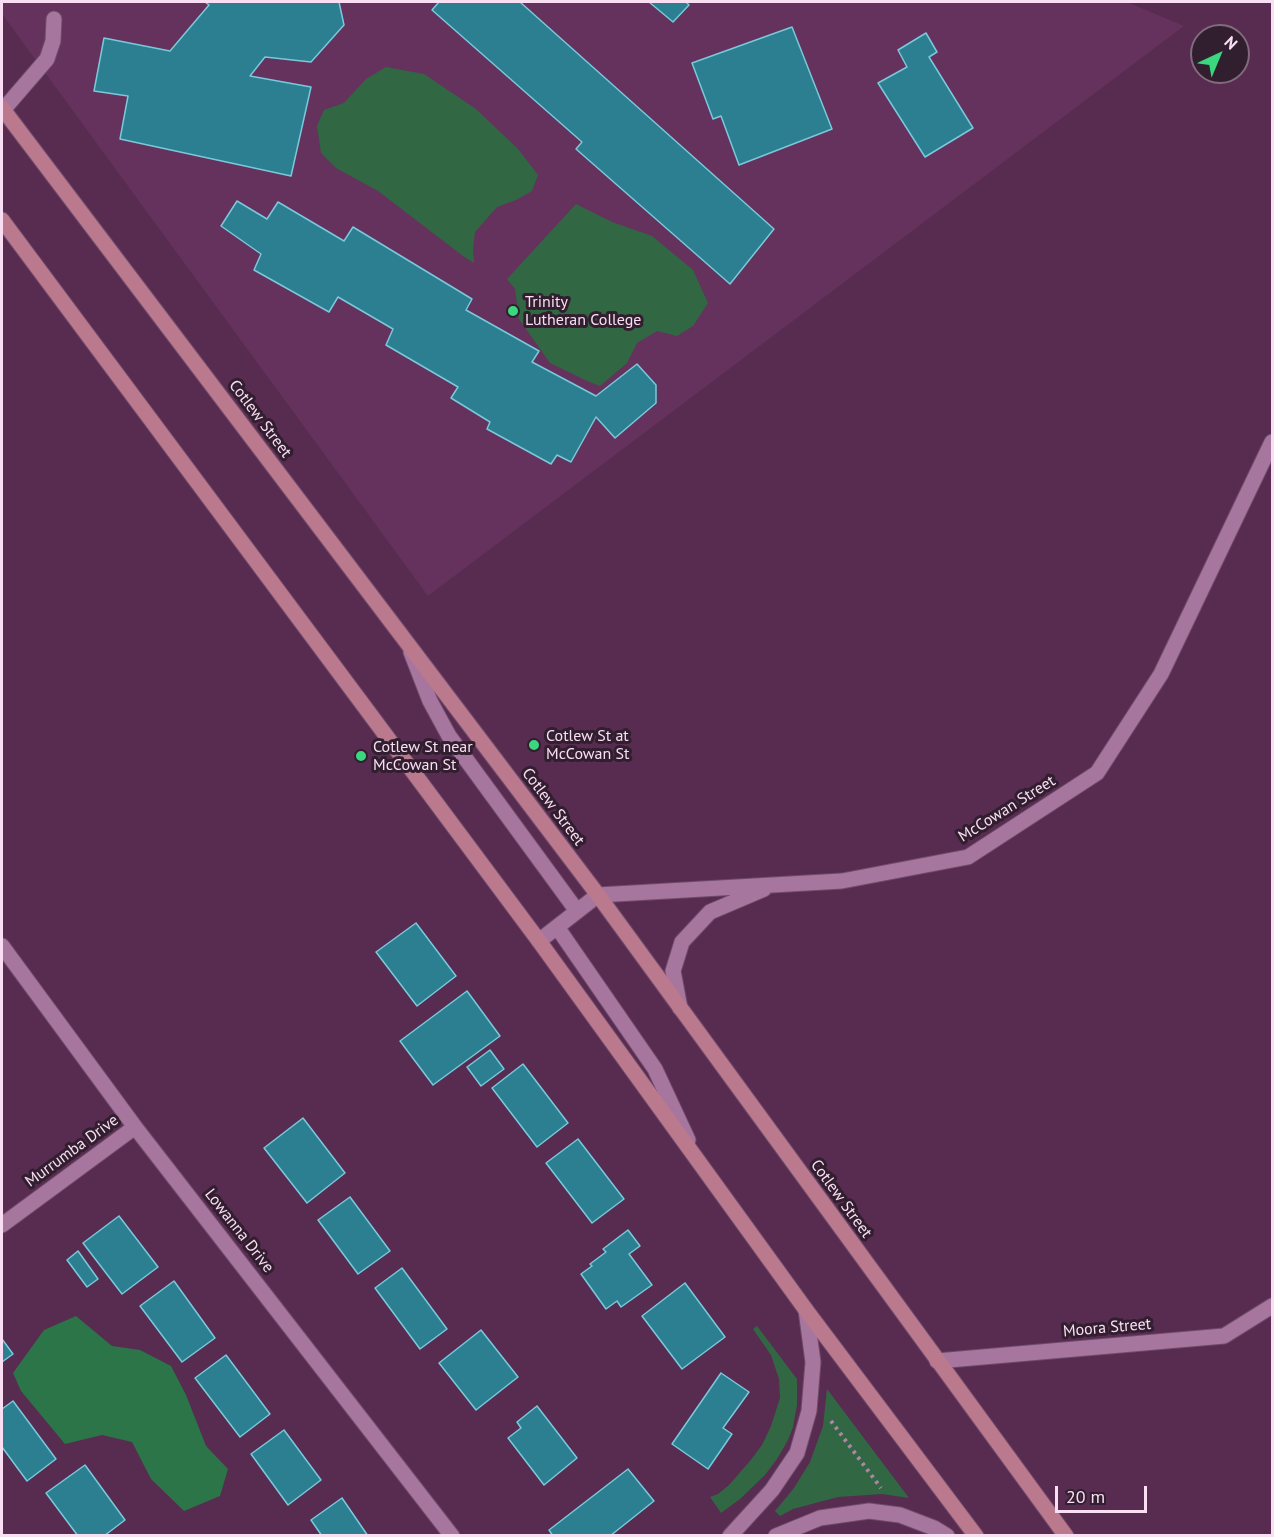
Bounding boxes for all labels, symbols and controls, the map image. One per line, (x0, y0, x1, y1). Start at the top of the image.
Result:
north arrow (1190, 24, 1250, 84)
text: N (1220, 32, 1242, 53)
place label: Trinity Lutheran College (525, 292, 641, 330)
marker: Trinity Lutheran College (506, 304, 520, 318)
street label: Cotlew Street (225, 376, 295, 462)
place label: Cotlew St at McCowan St (546, 726, 629, 764)
place label: Cotlew St near McCowan St (373, 737, 473, 775)
marker: Cotlew St at McCowan St (527, 738, 541, 752)
marker: Cotlew St near McCowan St (354, 749, 368, 763)
street label: Cotlew Street (518, 764, 588, 850)
street label: McCowan Street (955, 772, 1059, 846)
street label: Murrumba Drive (22, 1111, 122, 1191)
street label: Cotlew Street (806, 1156, 876, 1242)
street label: Lowanna Drive (200, 1185, 278, 1277)
street label: Moora Street (1062, 1315, 1152, 1341)
scale bar (1058, 1474, 1150, 1512)
text: 20 m (1066, 1485, 1105, 1508)

